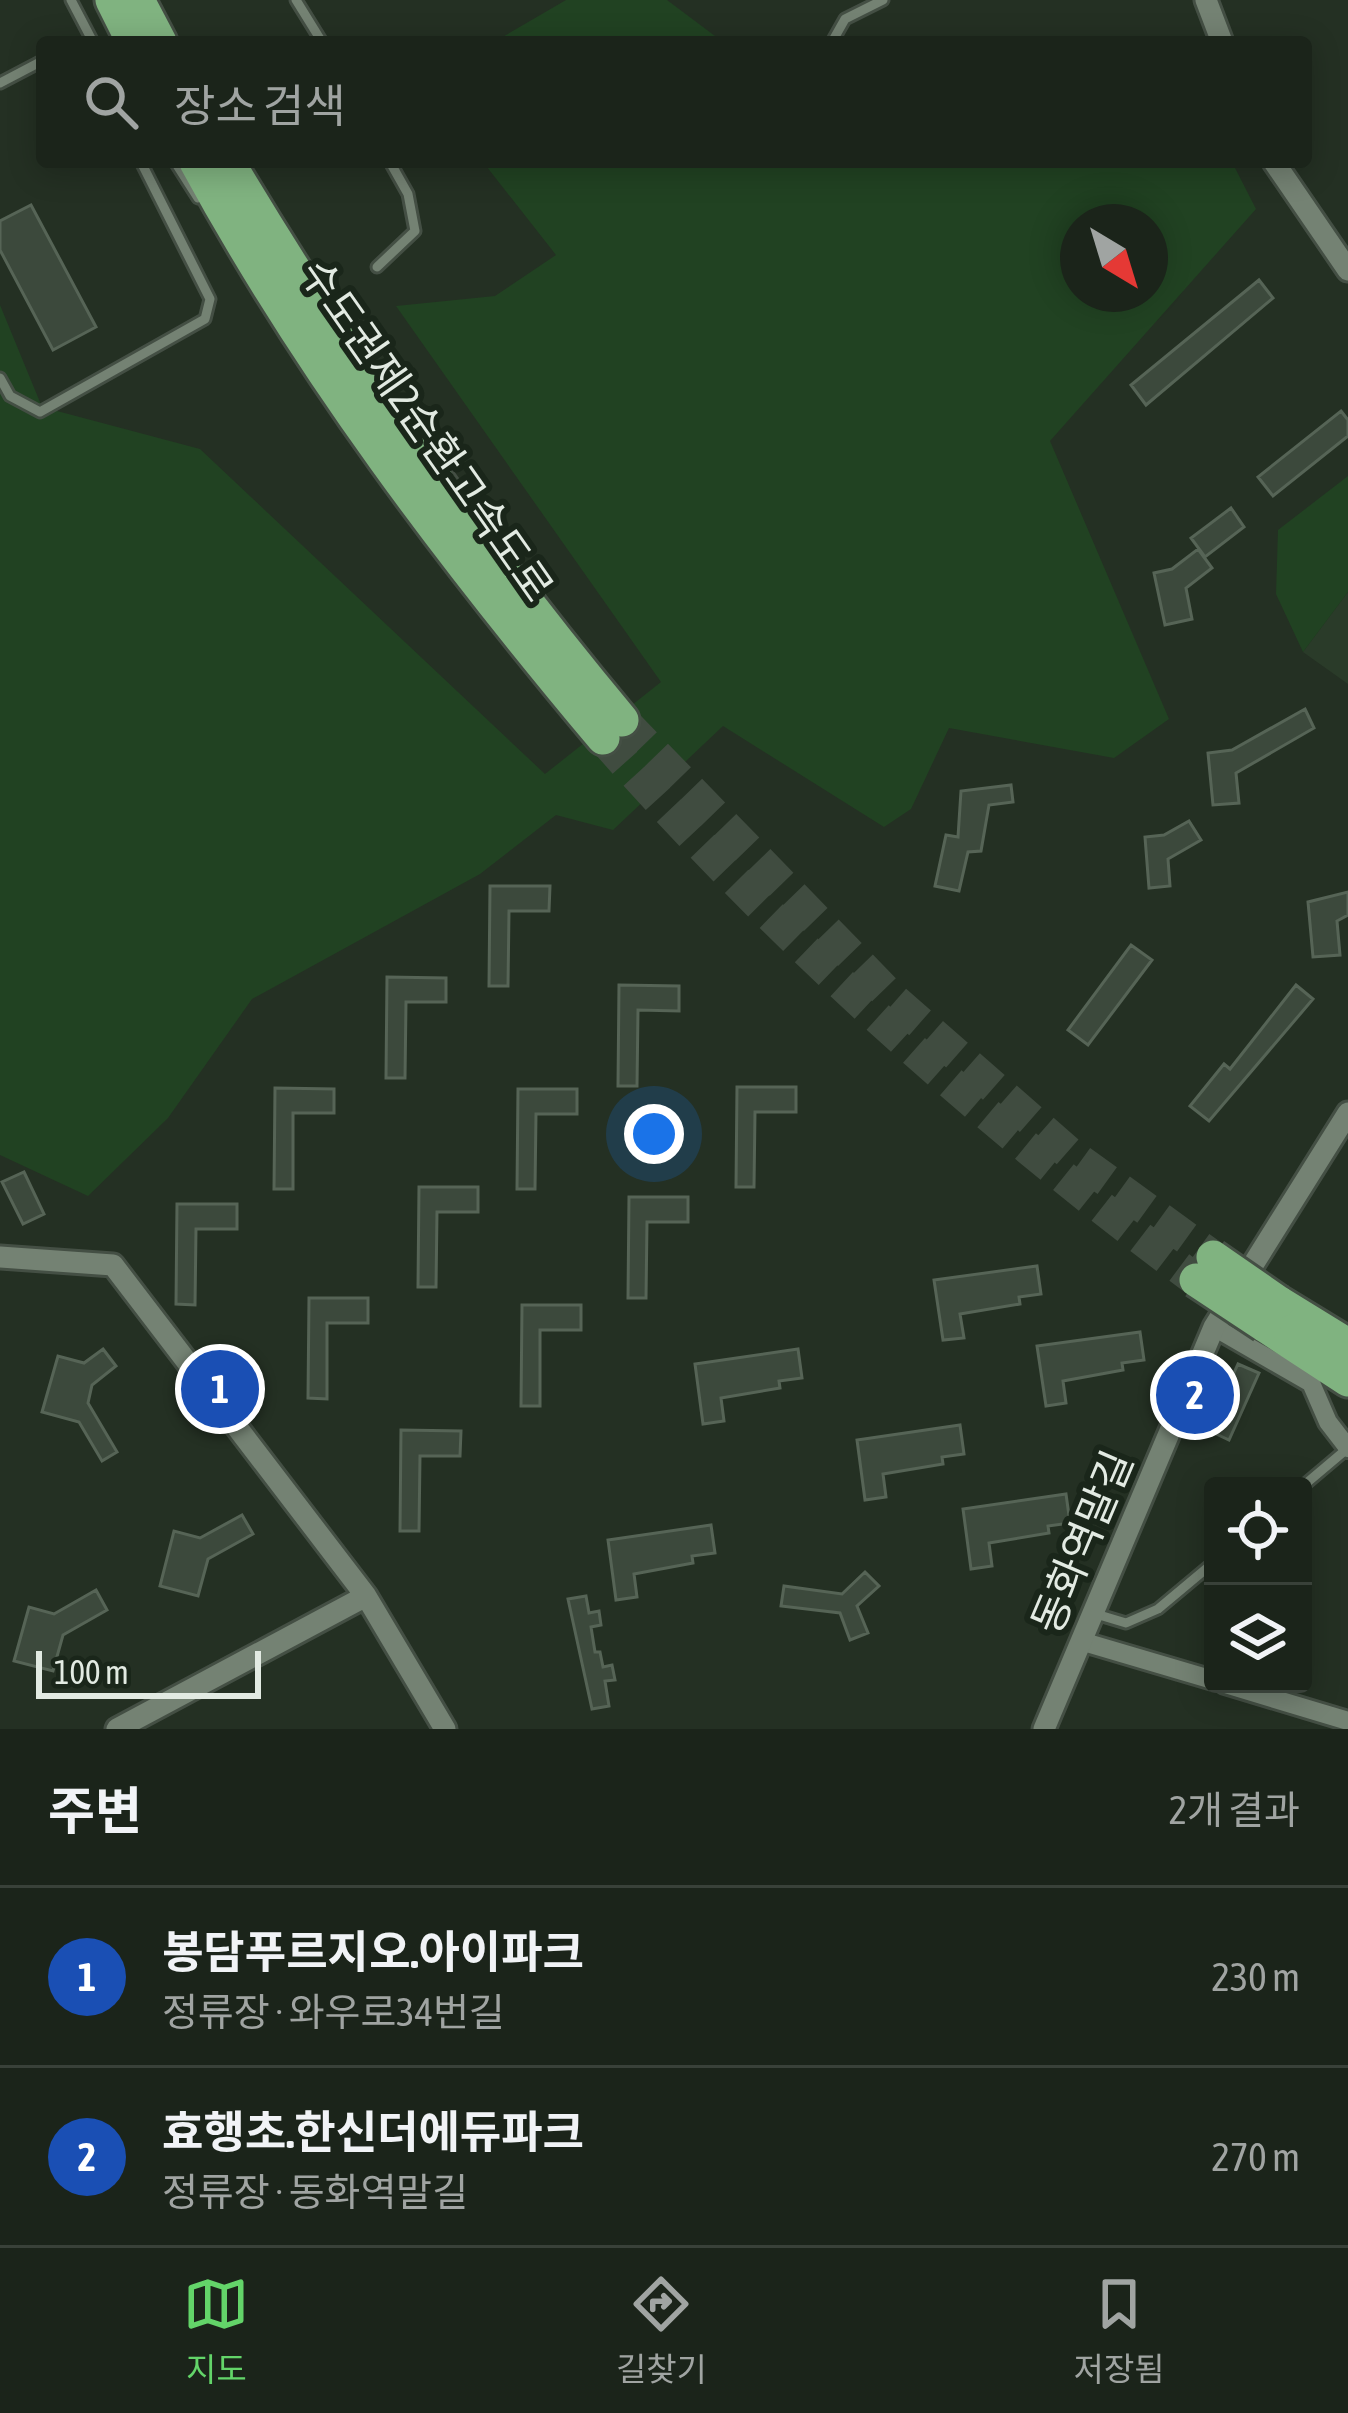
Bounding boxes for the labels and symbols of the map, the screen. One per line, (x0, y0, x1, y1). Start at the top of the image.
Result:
north arrow (1060, 204, 1168, 312)
street label: 수도권제2순환고속도로 (291, 250, 563, 610)
your location (624, 1104, 684, 1164)
pin: 1 (181, 1344, 259, 1434)
pin: 2 (1156, 1350, 1234, 1440)
street label: 동화역말길 (1022, 1444, 1142, 1640)
scale bar (36, 1645, 261, 1698)

